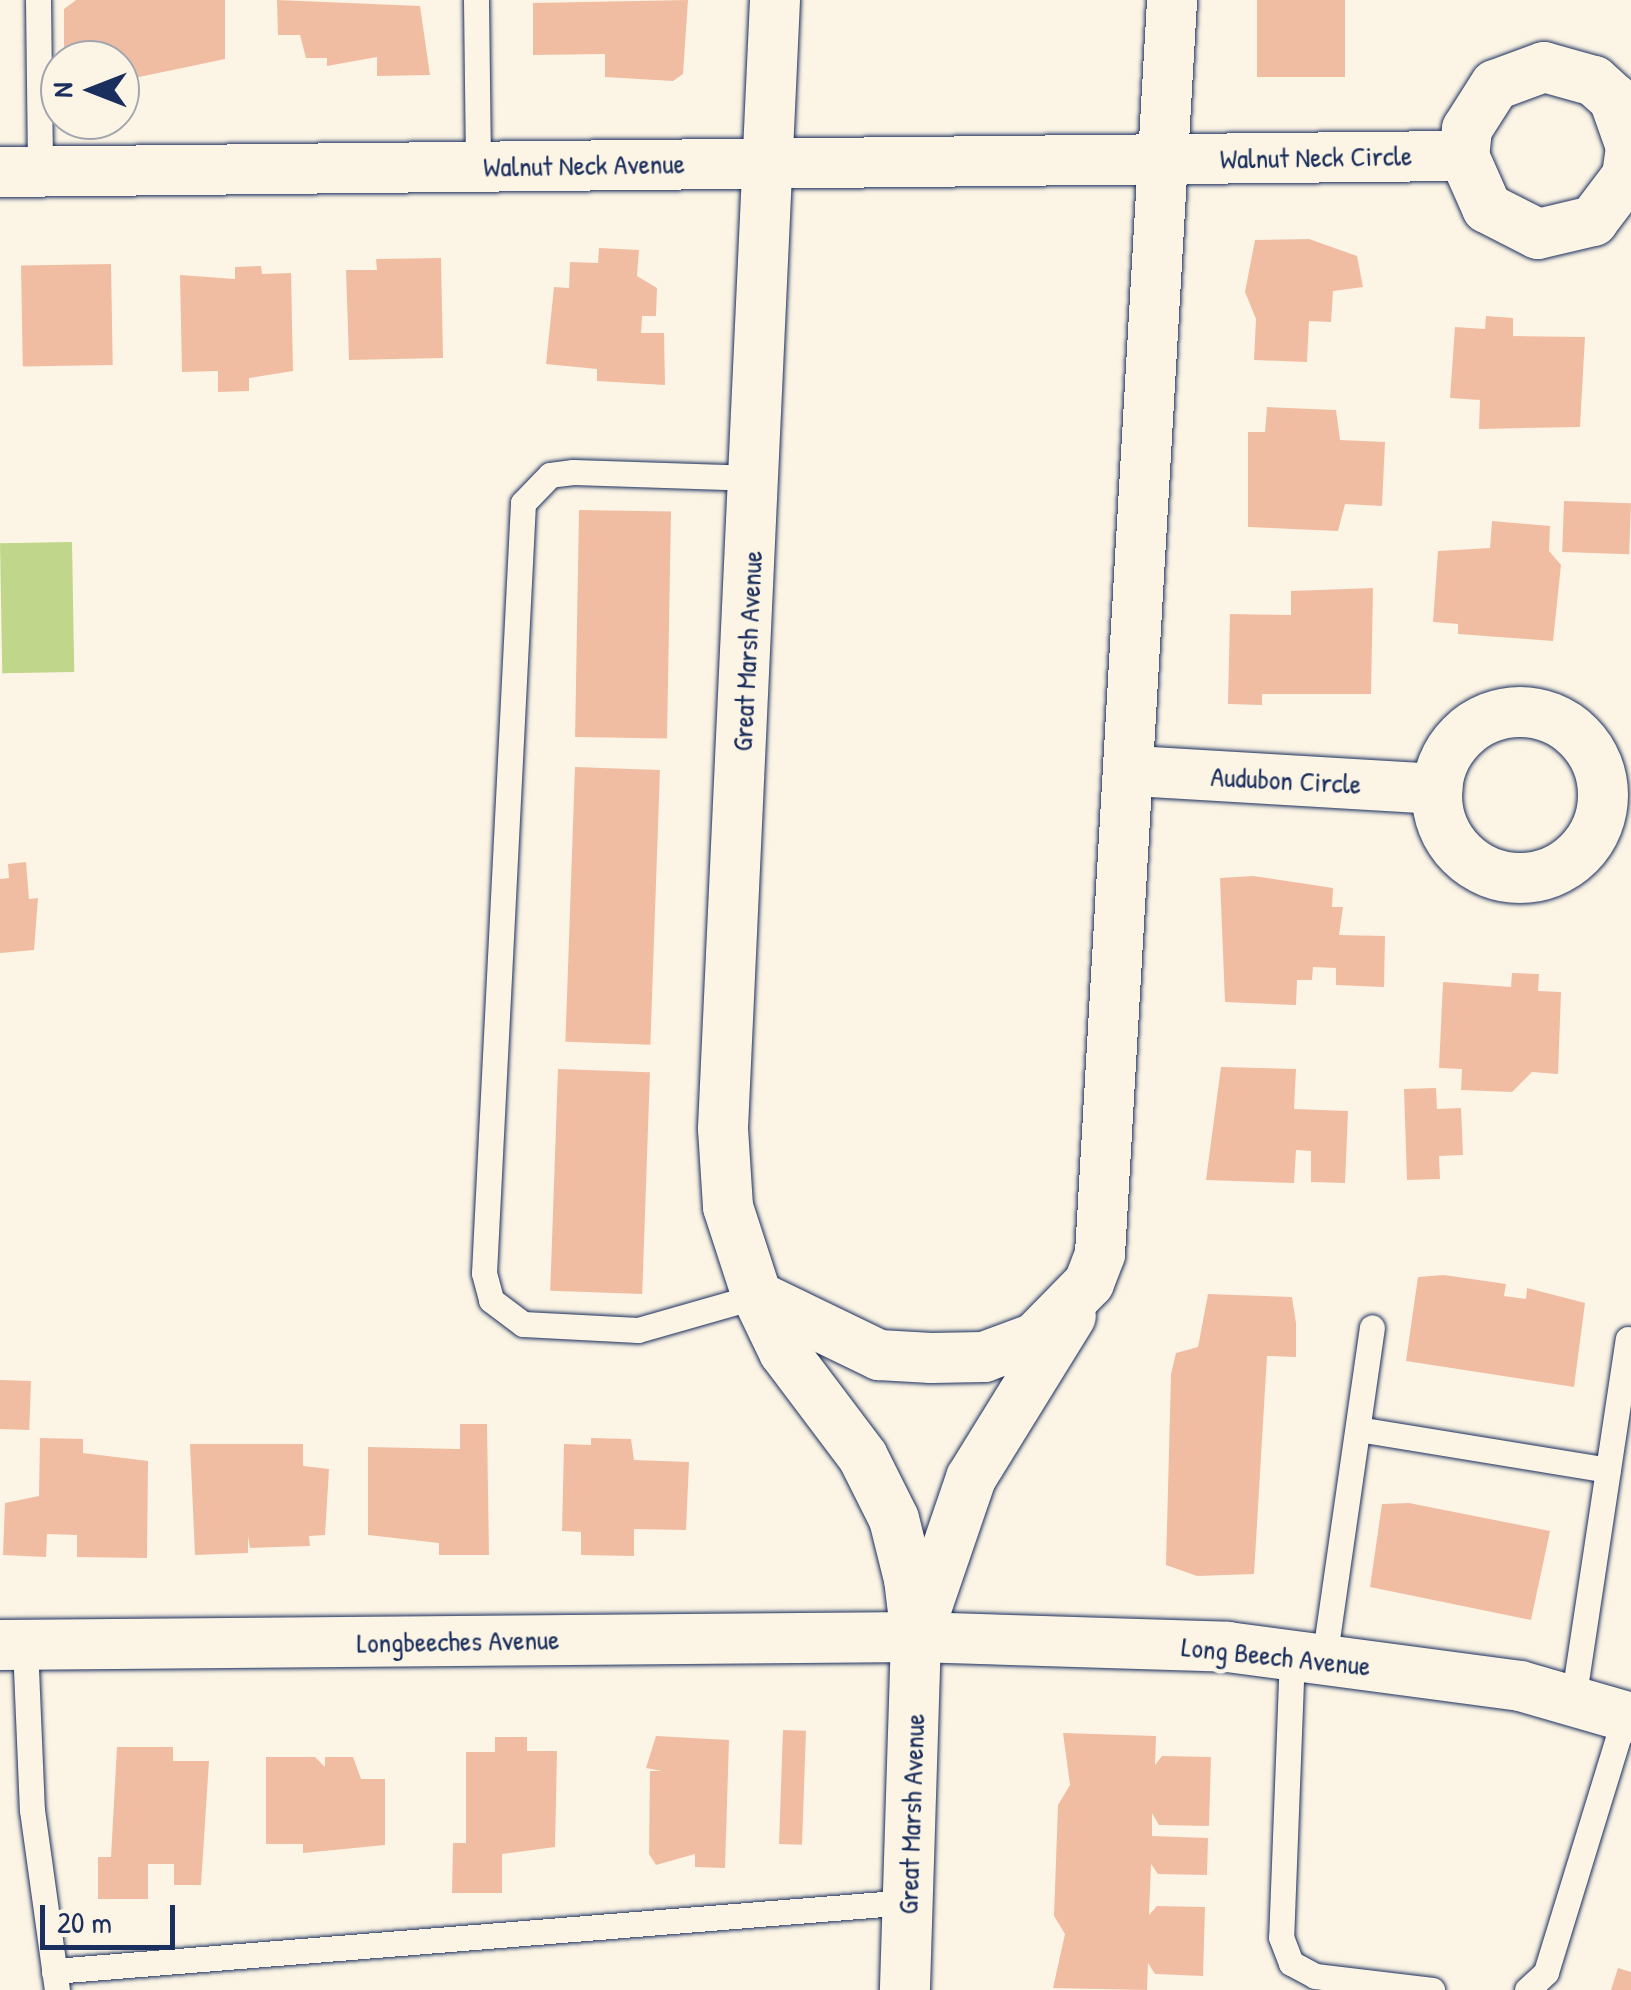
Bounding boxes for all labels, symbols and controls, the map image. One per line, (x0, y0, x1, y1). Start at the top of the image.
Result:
north arrow (40, 40, 140, 140)
text: N (43, 83, 81, 97)
street label: Walnut Neck Circle (1220, 139, 1412, 175)
street label: Walnut Neck Avenue (483, 146, 685, 184)
street label: Great Marsh Avenue (725, 550, 769, 752)
street label: Audubon Circle (1210, 759, 1362, 801)
street label: Longbeeches Avenue (356, 1622, 560, 1660)
street label: Long Beech Avenue (1180, 1629, 1372, 1683)
street label: Great Marsh Avenue (891, 1713, 931, 1915)
scale bar (45, 1885, 180, 1947)
text: 20 m (57, 1902, 112, 1942)

